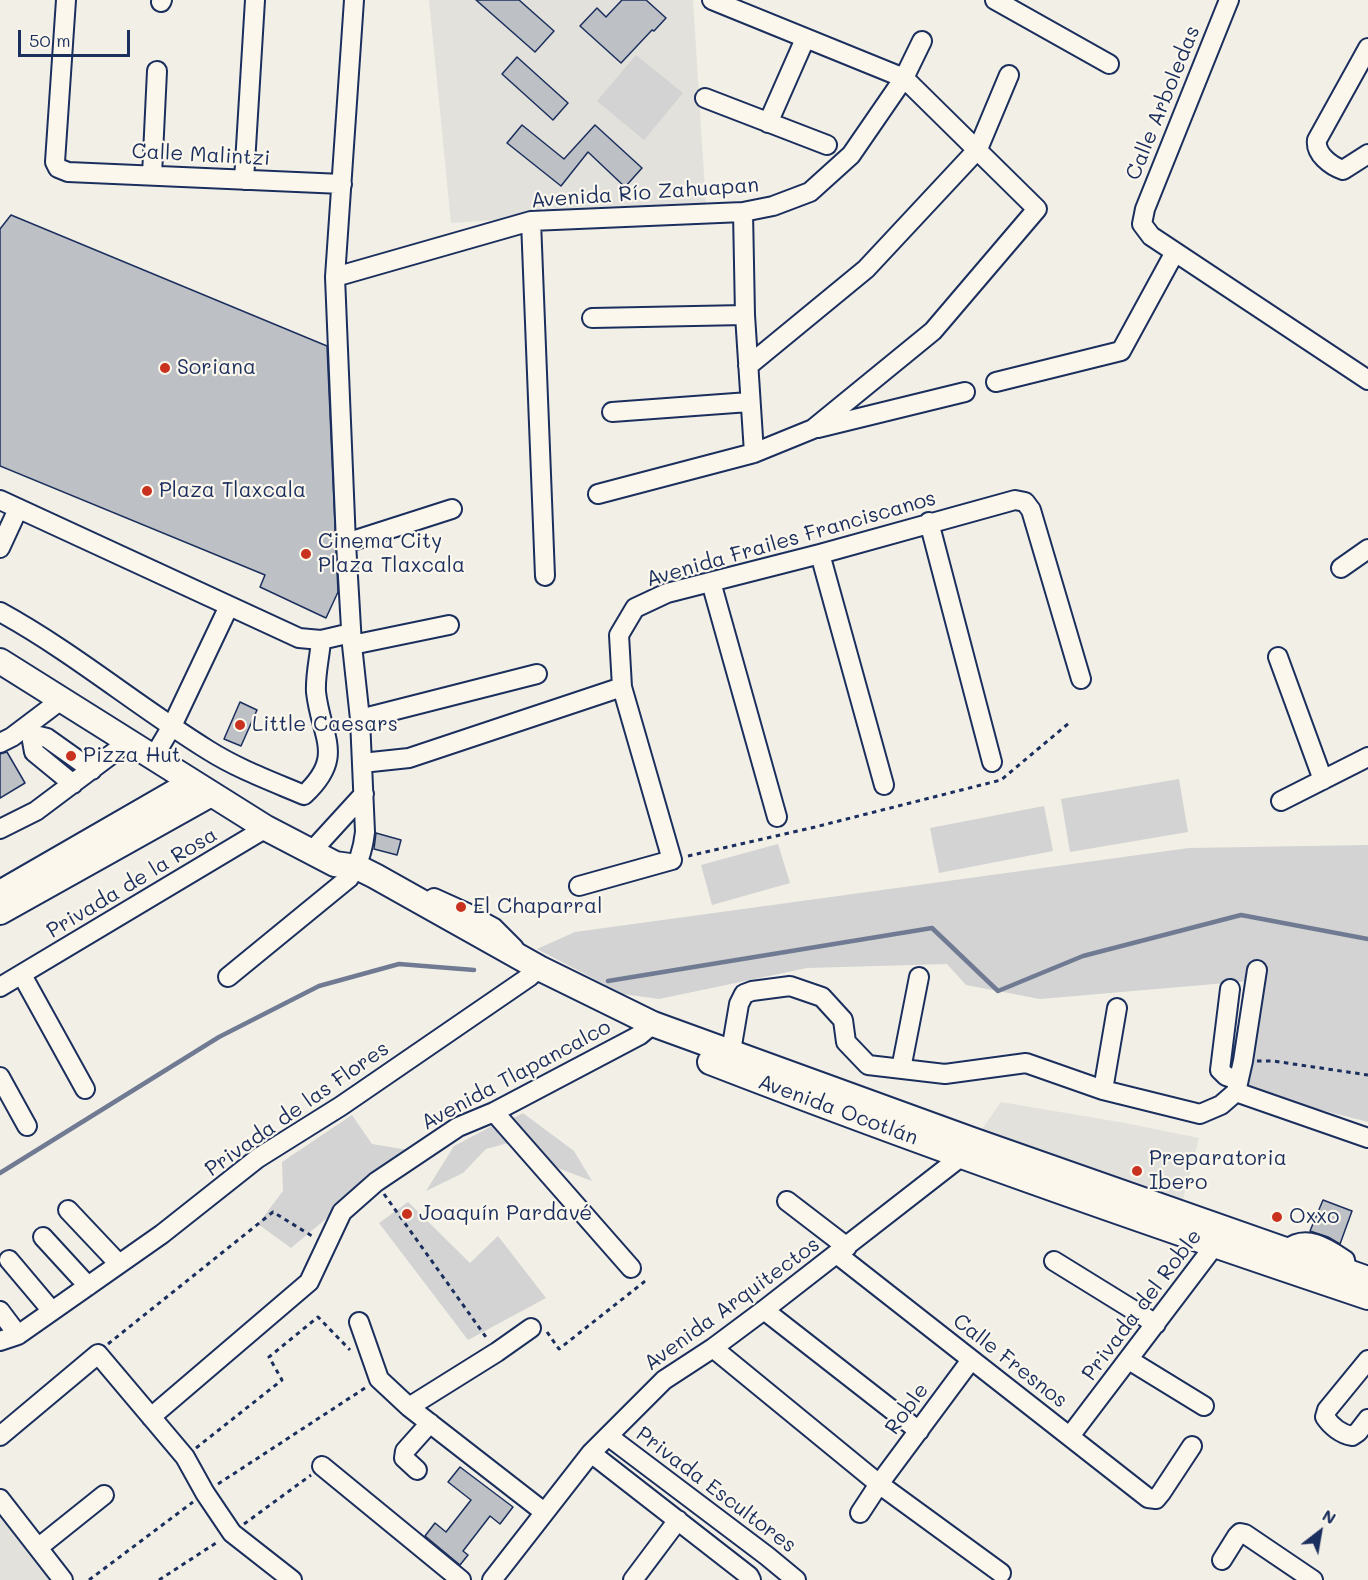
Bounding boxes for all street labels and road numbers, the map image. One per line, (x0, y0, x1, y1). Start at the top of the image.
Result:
street label: Calle Arboledas (1121, 22, 1205, 184)
street label: Calle Malintzi (131, 139, 271, 171)
street label: Avenida Río Zahuapan (530, 172, 760, 214)
street label: Avenida Frailes Franciscanos (643, 485, 939, 593)
street label: Privada de la Rosa (42, 822, 222, 944)
street label: Avenida Tlapancalco (417, 1014, 615, 1136)
street label: Privada de las Flores (200, 1036, 394, 1182)
street label: Avenida Ocotlán (755, 1069, 921, 1151)
street label: Privada del Roble (1077, 1224, 1207, 1386)
street label: Avenida Arquitectos (639, 1232, 825, 1376)
street label: Calle Fresnos (948, 1309, 1072, 1413)
street label: Roble (880, 1378, 934, 1440)
street label: Privada Escultores (631, 1422, 801, 1558)

